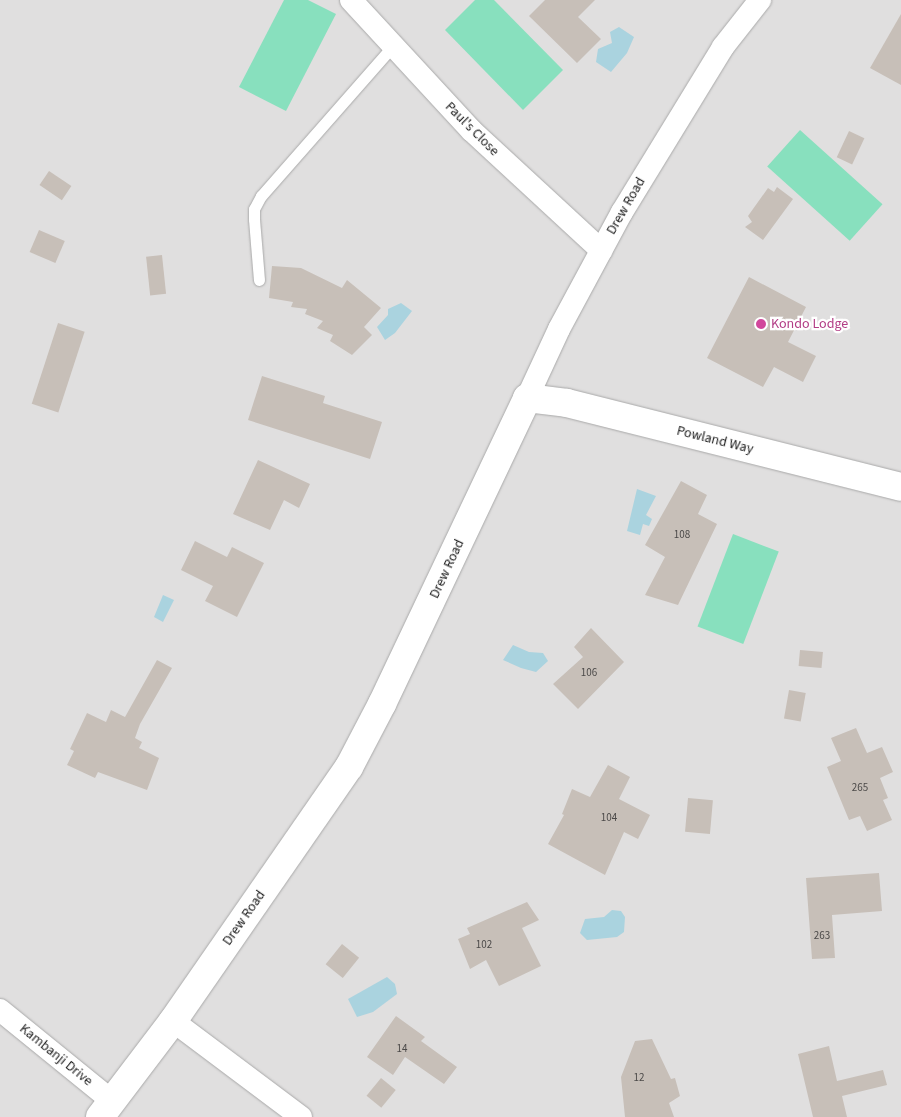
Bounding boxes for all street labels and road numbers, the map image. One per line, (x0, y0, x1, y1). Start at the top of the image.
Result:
street label: Paul's Close (442, 99, 502, 159)
street label: Drew Road (603, 174, 649, 238)
street label: Powland Way (675, 422, 755, 458)
street label: Drew Road (426, 537, 468, 601)
street label: Drew Road (219, 887, 269, 949)
street label: Kambanji Drive (16, 1020, 96, 1090)

